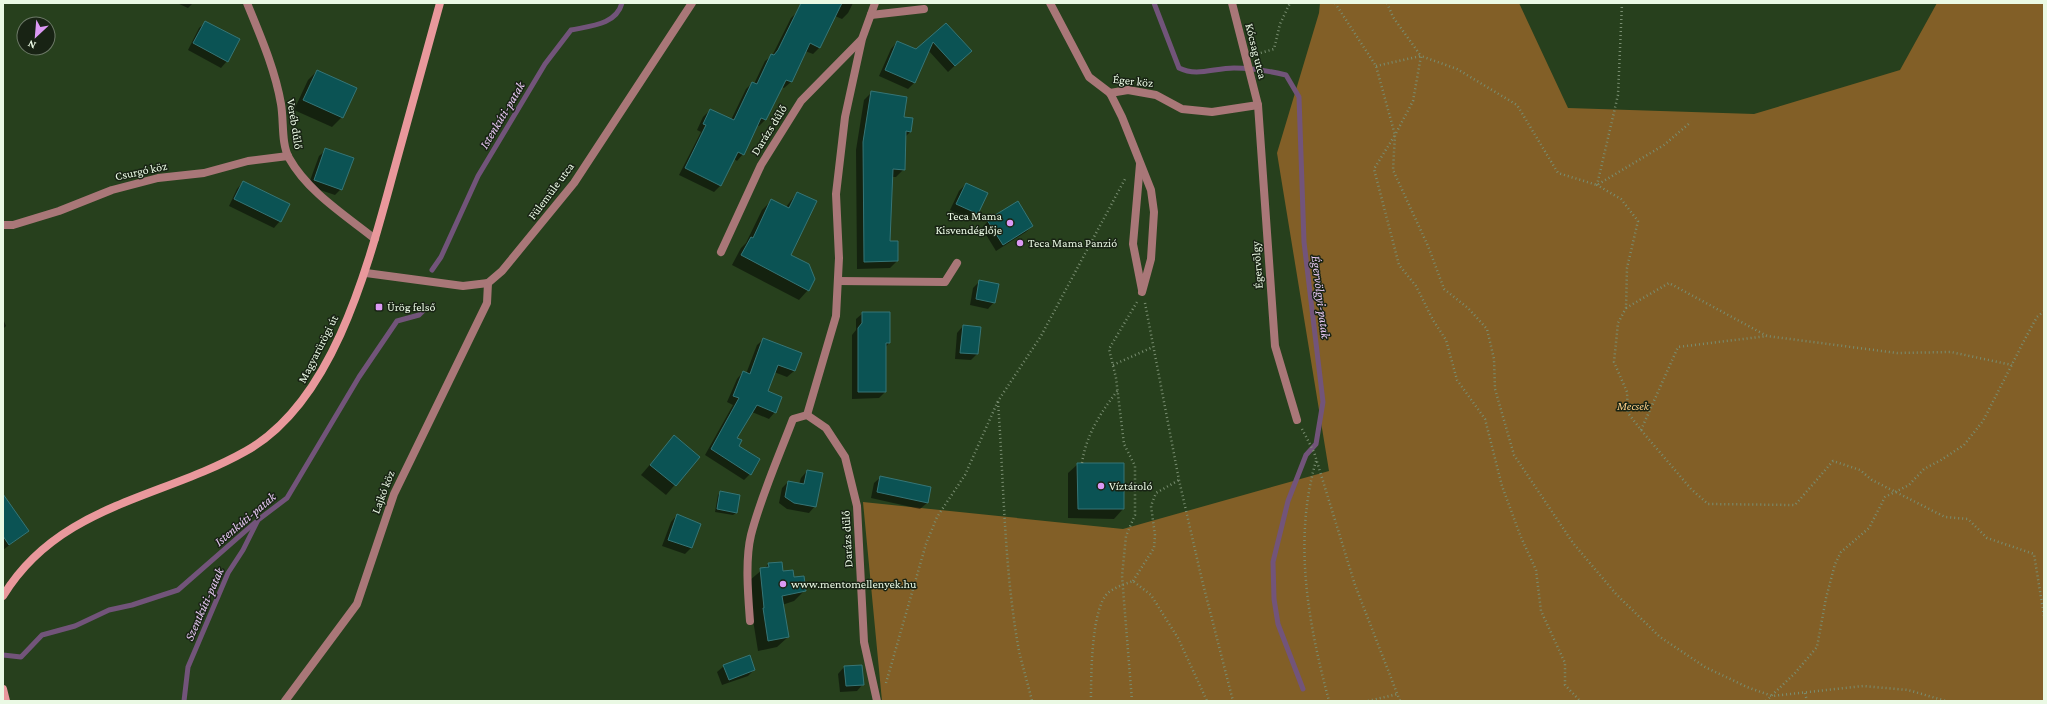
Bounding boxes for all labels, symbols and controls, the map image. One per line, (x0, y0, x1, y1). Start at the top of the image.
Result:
north arrow (16, 16, 56, 56)
street label: Kócsag utca (1242, 22, 1270, 81)
text: N (25, 38, 38, 52)
street label: Éger köz (1112, 72, 1154, 90)
water label: Istenkúti-patak (476, 78, 529, 151)
street label: Veréb dűlő (284, 98, 306, 150)
street label: Darázs dűlő (748, 102, 790, 158)
street label: Csurgó köz (114, 159, 168, 183)
street label: Fülemüle utca (525, 159, 577, 222)
place label: Teca Mama Kisvendéglője (935, 209, 1002, 237)
marker: Teca Mama Kisvendéglője (1005, 218, 1015, 228)
place label: Teca Mama Panzió (1028, 236, 1117, 250)
marker: Teca Mama Panzió (1015, 238, 1025, 248)
street label: Égervölgy (1248, 240, 1266, 289)
water label: Égervölgyi-patak (1308, 254, 1334, 341)
place label: Ürög felső (387, 300, 435, 314)
marker: Ürög felső (374, 302, 384, 312)
street label: Magyarürögi út (295, 312, 342, 385)
park label: Mecsek (1616, 399, 1650, 413)
street label: Lajkó köz (368, 468, 398, 516)
place label: Víztároló (1109, 479, 1152, 493)
marker: Víztároló (1096, 481, 1106, 491)
water label: Istenkúti-patak (211, 488, 280, 549)
street label: Darázs dűlő (839, 510, 855, 568)
water label: Szentkúti-patak (181, 564, 227, 643)
place label: www.mentomellenyek.hu (791, 577, 917, 591)
marker: www.mentomellenyek.hu (778, 579, 788, 589)

